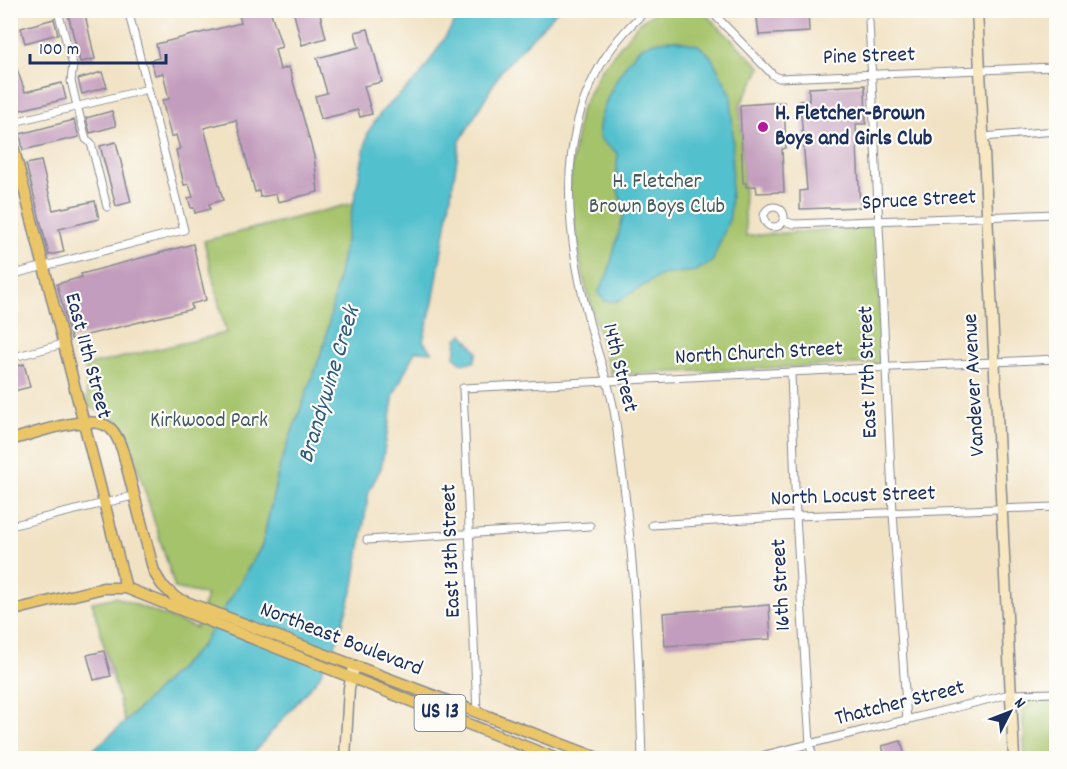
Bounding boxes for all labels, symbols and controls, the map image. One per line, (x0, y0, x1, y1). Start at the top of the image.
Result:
scale bar (30, 27, 166, 65)
text: 100 m (39, 38, 79, 63)
street label: Pine Street (822, 40, 916, 74)
place label: H. Fletcher-Brown Boys and Girls Club (775, 99, 933, 155)
marker: H. Fletcher-Brown Boys and Girls Club (756, 120, 770, 134)
park label: H. Fletcher Brown Boys Club (589, 167, 725, 223)
street label: Spruce Street (861, 183, 977, 219)
street label: East 11th Street (55, 290, 119, 422)
water label: Brandywine Creek (290, 300, 371, 468)
street label: East 17th Street (851, 305, 887, 439)
street label: Vandever Avenue (956, 313, 994, 457)
street label: 14th Street (593, 320, 645, 416)
street label: North Church Street (674, 334, 844, 374)
park label: Kirkwood Park (150, 406, 268, 437)
street label: North Locust Street (770, 479, 936, 515)
street label: East 13th Street (434, 483, 470, 619)
street label: 16th Street (764, 538, 800, 632)
street label: Northeast Boulevard (255, 595, 427, 685)
street label: Thatcher Street (832, 673, 968, 735)
north arrow (980, 682, 1040, 742)
text: N (1008, 693, 1031, 714)
road number: US 13 (414, 695, 466, 731)

